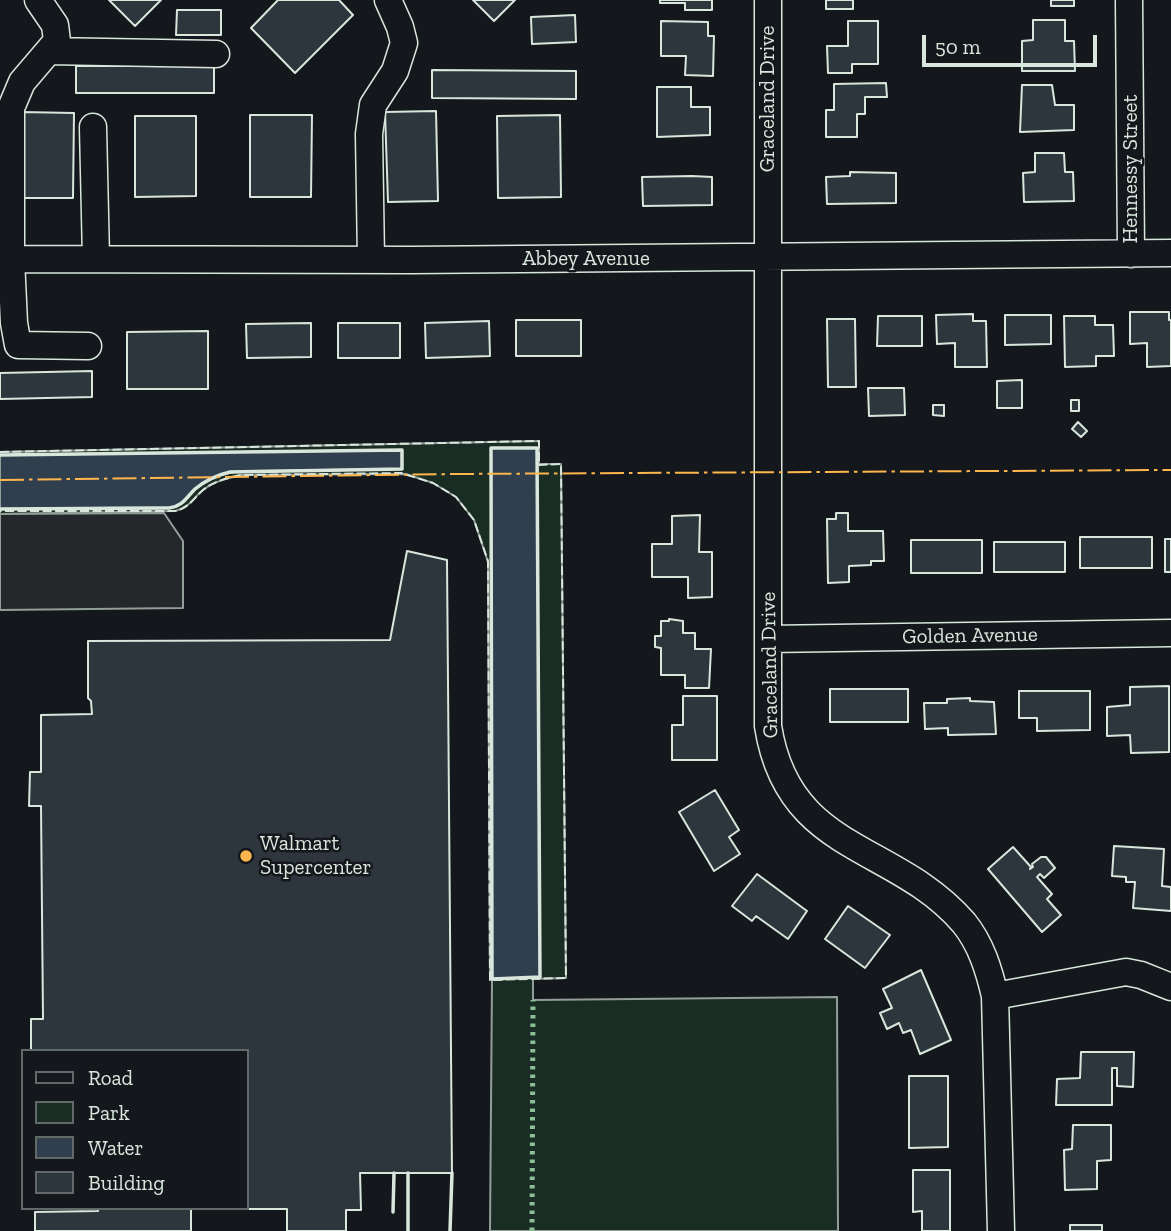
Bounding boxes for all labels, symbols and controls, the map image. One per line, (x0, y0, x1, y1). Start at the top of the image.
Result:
scale bar (926, 21, 1101, 65)
street label: Graceland Drive (755, 26, 781, 172)
text: 50 m (935, 34, 981, 59)
street label: Hennessy Street (1118, 95, 1144, 243)
street label: Abbey Avenue (522, 246, 650, 272)
street label: Graceland Drive (756, 592, 784, 738)
street label: Golden Avenue (902, 622, 1038, 650)
place label: Walmart Supercenter (260, 831, 371, 881)
marker: Walmart Supercenter (238, 848, 254, 864)
legend (21, 1049, 248, 1210)
text: Road (88, 1065, 133, 1090)
text: Park (88, 1100, 130, 1125)
text: Water (88, 1135, 143, 1160)
text: Building (88, 1170, 165, 1195)

